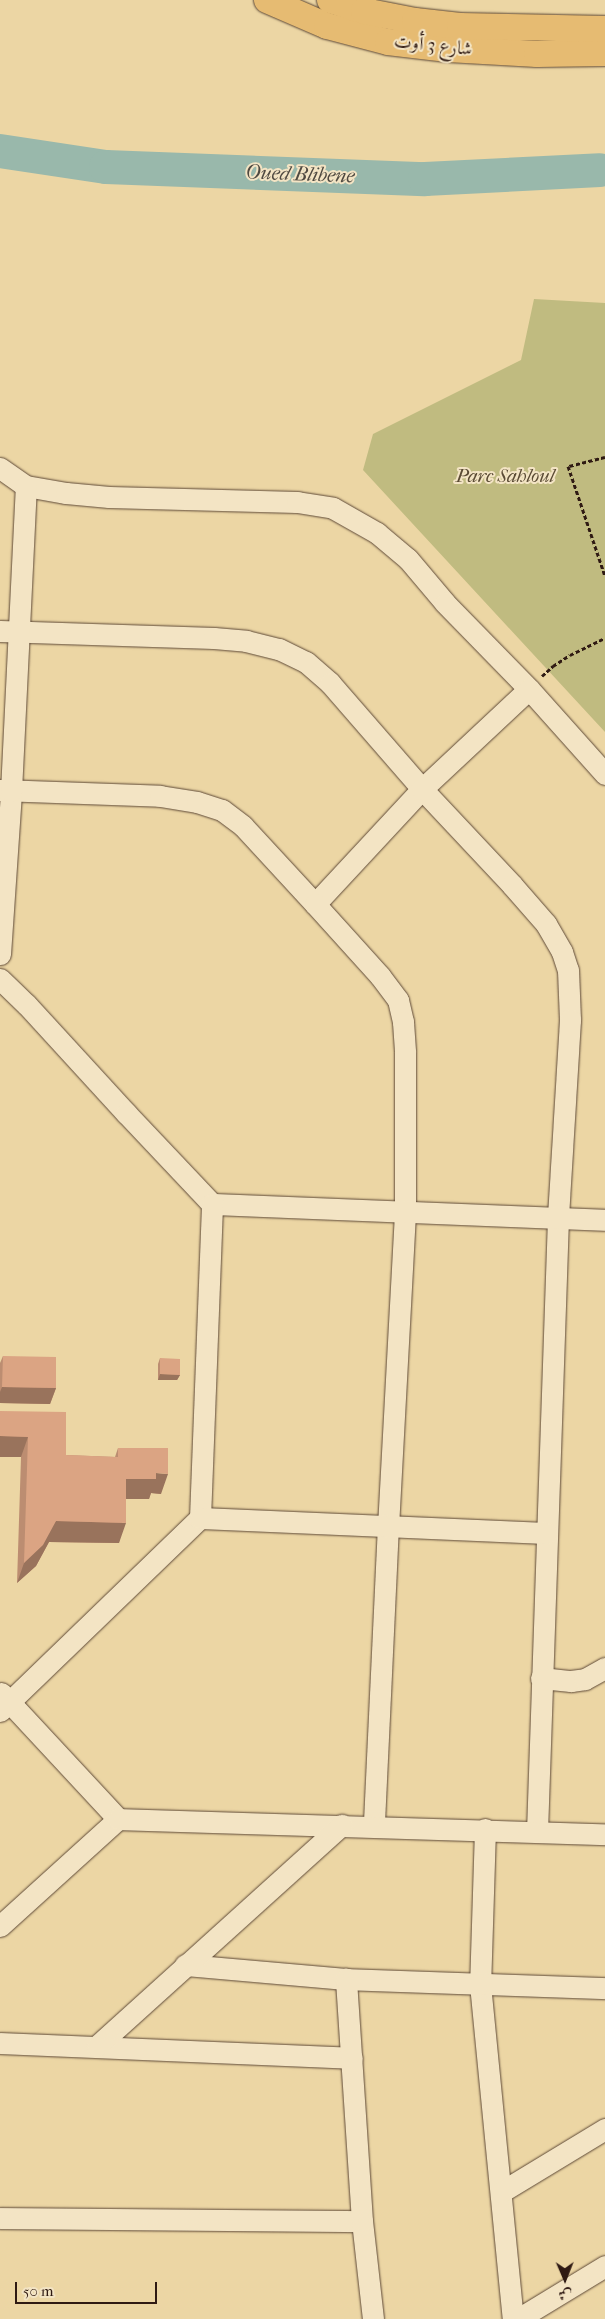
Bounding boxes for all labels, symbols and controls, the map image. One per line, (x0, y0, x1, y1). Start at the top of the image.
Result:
street label: شارع 3 أوت (393, 31, 473, 61)
water label: Oued Blibene (245, 160, 355, 188)
park label: Parc Sahloul (456, 466, 554, 488)
north arrow (540, 2254, 590, 2304)
scale bar (18, 2272, 160, 2304)
text: 50 m (23, 2282, 53, 2300)
text: ش (558, 2286, 572, 2303)

